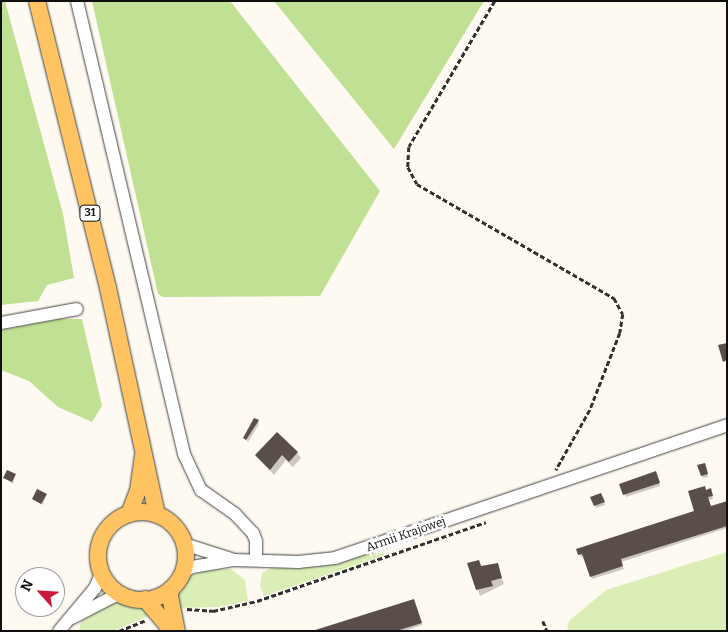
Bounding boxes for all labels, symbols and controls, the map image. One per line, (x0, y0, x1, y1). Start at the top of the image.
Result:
road number: 31 (79, 204, 101, 222)
street label: Armii Krajowej (364, 515, 448, 555)
north arrow (15, 567, 65, 617)
text: N (17, 577, 37, 594)

